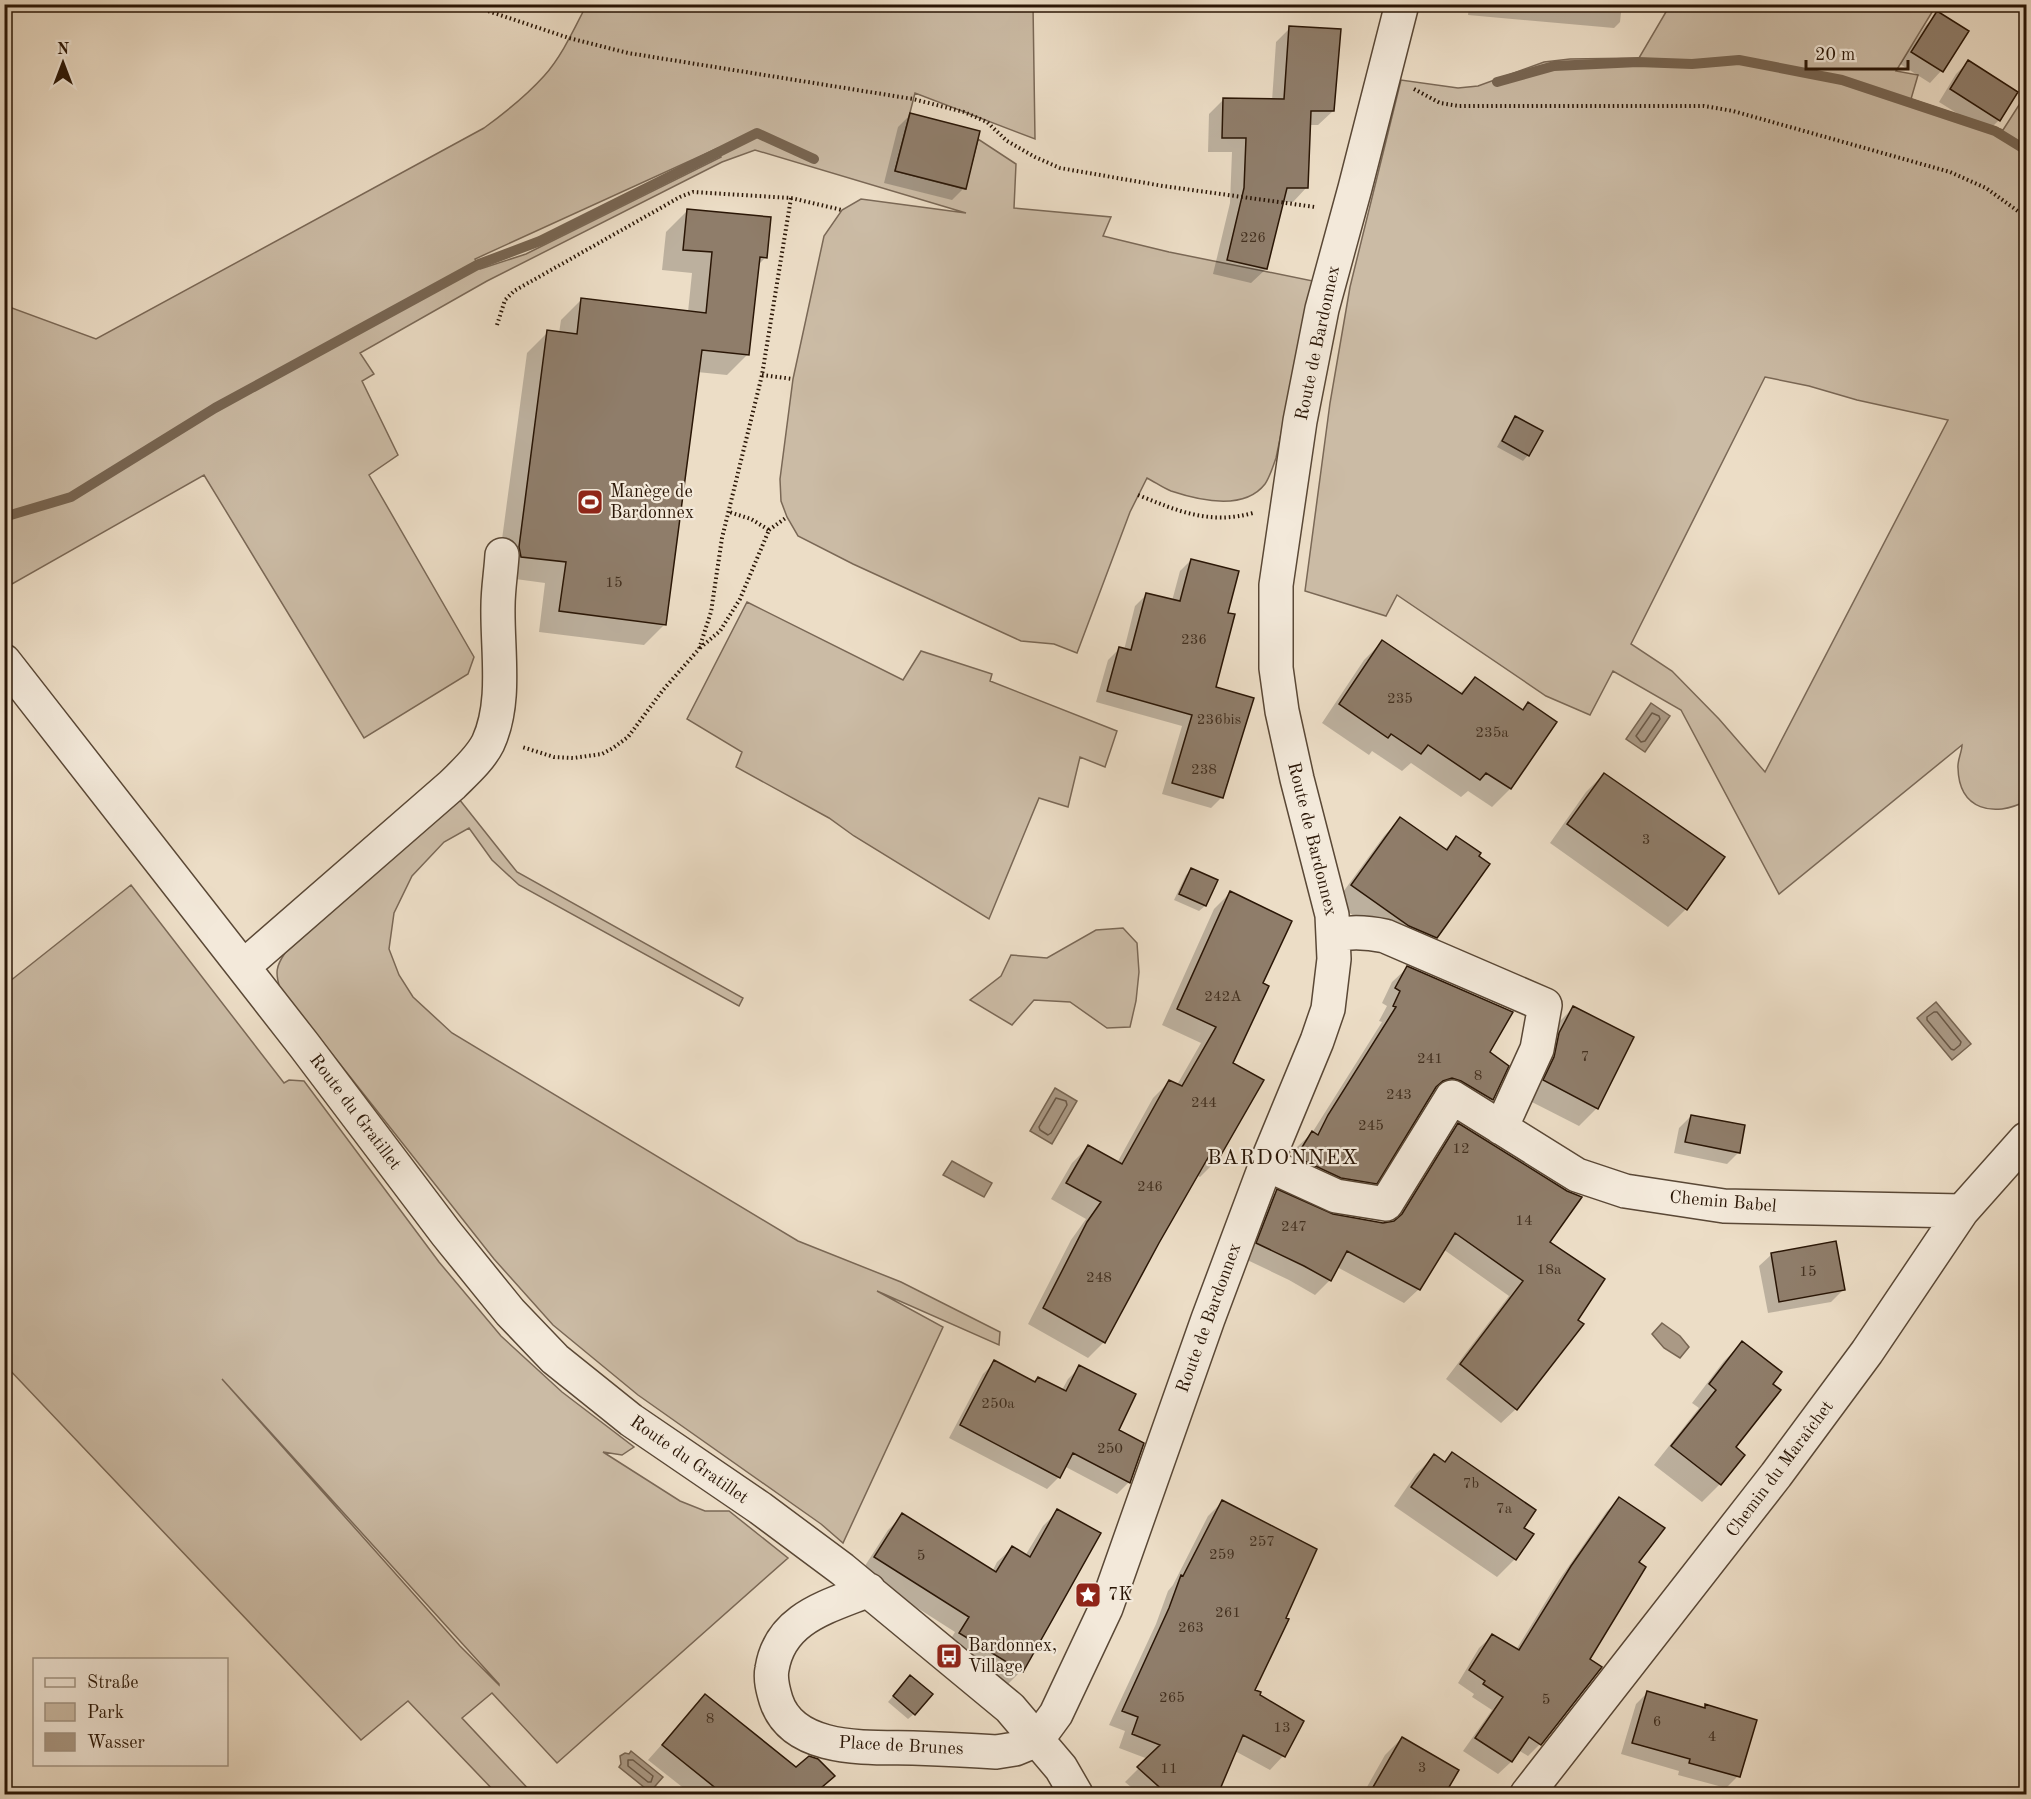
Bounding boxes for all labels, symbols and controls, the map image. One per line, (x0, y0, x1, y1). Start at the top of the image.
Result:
north arrow (33, 33, 93, 93)
scale bar (1806, 33, 1908, 71)
text: N (57, 42, 70, 58)
text: 20 m (1815, 46, 1855, 64)
house number: 226 (1240, 231, 1266, 246)
street label: Route de Bardonnex (1293, 264, 1343, 422)
place label: Manège de Bardonnex (610, 483, 694, 522)
sports icon: Manège de Bardonnex (575, 487, 605, 517)
house number: 15 (605, 576, 623, 591)
house number: 236 (1181, 633, 1207, 648)
house number: 235 (1387, 692, 1413, 707)
house number: 236bis (1197, 713, 1241, 728)
house number: 235a (1475, 726, 1509, 741)
street label: Route de Bardonnex (1284, 760, 1340, 918)
house number: 238 (1191, 763, 1217, 778)
house number: 3 (1642, 833, 1650, 848)
house number: 242A (1204, 990, 1242, 1005)
house number: 7 (1581, 1050, 1589, 1065)
street label: Route du Gratillet (306, 1051, 404, 1173)
house number: 241 (1417, 1052, 1443, 1067)
house number: 8 (1474, 1069, 1482, 1084)
house number: 243 (1386, 1088, 1412, 1103)
house number: 244 (1191, 1096, 1217, 1111)
house number: 245 (1358, 1119, 1384, 1134)
house number: 12 (1452, 1142, 1470, 1157)
district label: BARDONNEX (1207, 1148, 1359, 1169)
house number: 246 (1137, 1180, 1163, 1195)
street label: Chemin Babel (1669, 1188, 1778, 1216)
house number: 14 (1515, 1214, 1533, 1229)
house number: 247 (1281, 1220, 1307, 1235)
street label: Route de Bardonnex (1174, 1241, 1244, 1395)
house number: 18a (1537, 1263, 1562, 1278)
house number: 15 (1799, 1265, 1817, 1280)
house number: 248 (1086, 1271, 1112, 1286)
house number: 250a (981, 1397, 1015, 1412)
street label: Chemin du Maraîchet (1723, 1397, 1837, 1541)
street label: Route du Gratillet (627, 1413, 751, 1507)
house number: 250 (1097, 1442, 1123, 1457)
house number: 7b (1463, 1477, 1479, 1492)
house number: 7a (1496, 1502, 1513, 1517)
house number: 257 (1249, 1535, 1275, 1550)
house number: 259 (1209, 1548, 1235, 1563)
house number: 5 (917, 1549, 925, 1564)
place icon: 7K (1073, 1580, 1103, 1610)
place label: 7K (1108, 1586, 1132, 1604)
house number: 261 (1215, 1606, 1241, 1621)
house number: 263 (1178, 1621, 1204, 1636)
place label: Bardonnex, Village (968, 1637, 1057, 1676)
bus stop icon: Bardonnex, Village (934, 1641, 964, 1671)
legend (33, 1658, 228, 1766)
text: Straße (87, 1674, 138, 1692)
house number: 265 (1159, 1691, 1185, 1706)
house number: 5 (1542, 1693, 1550, 1708)
text: Park (87, 1704, 124, 1722)
house number: 8 (706, 1712, 714, 1727)
house number: 6 (1653, 1715, 1661, 1730)
house number: 13 (1273, 1721, 1291, 1736)
house number: 4 (1708, 1730, 1716, 1745)
text: Wasser (87, 1734, 146, 1752)
street label: Place de Brunes (838, 1734, 964, 1758)
house number: 3 (1418, 1761, 1426, 1776)
house number: 11 (1160, 1762, 1178, 1777)

